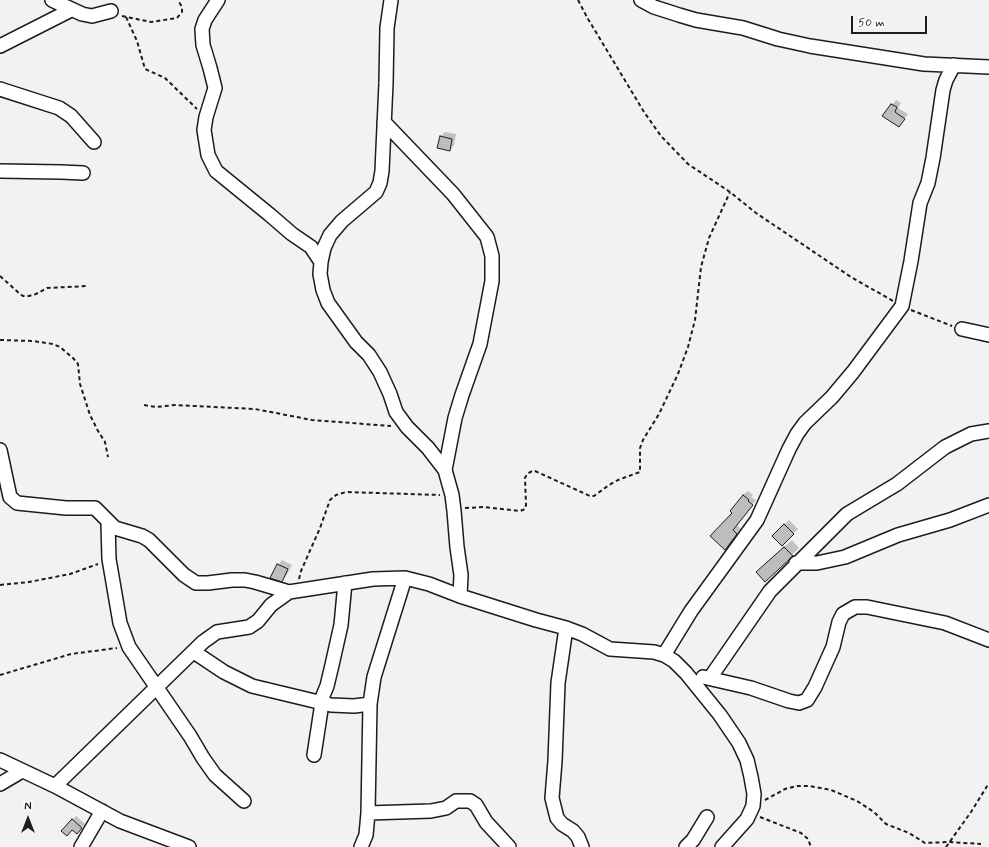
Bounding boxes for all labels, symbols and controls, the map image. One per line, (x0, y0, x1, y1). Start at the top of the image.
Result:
scale bar (853, 8, 929, 34)
text: 50 m (858, 15, 885, 31)
north arrow (8, 799, 48, 839)
text: N (24, 800, 32, 814)

